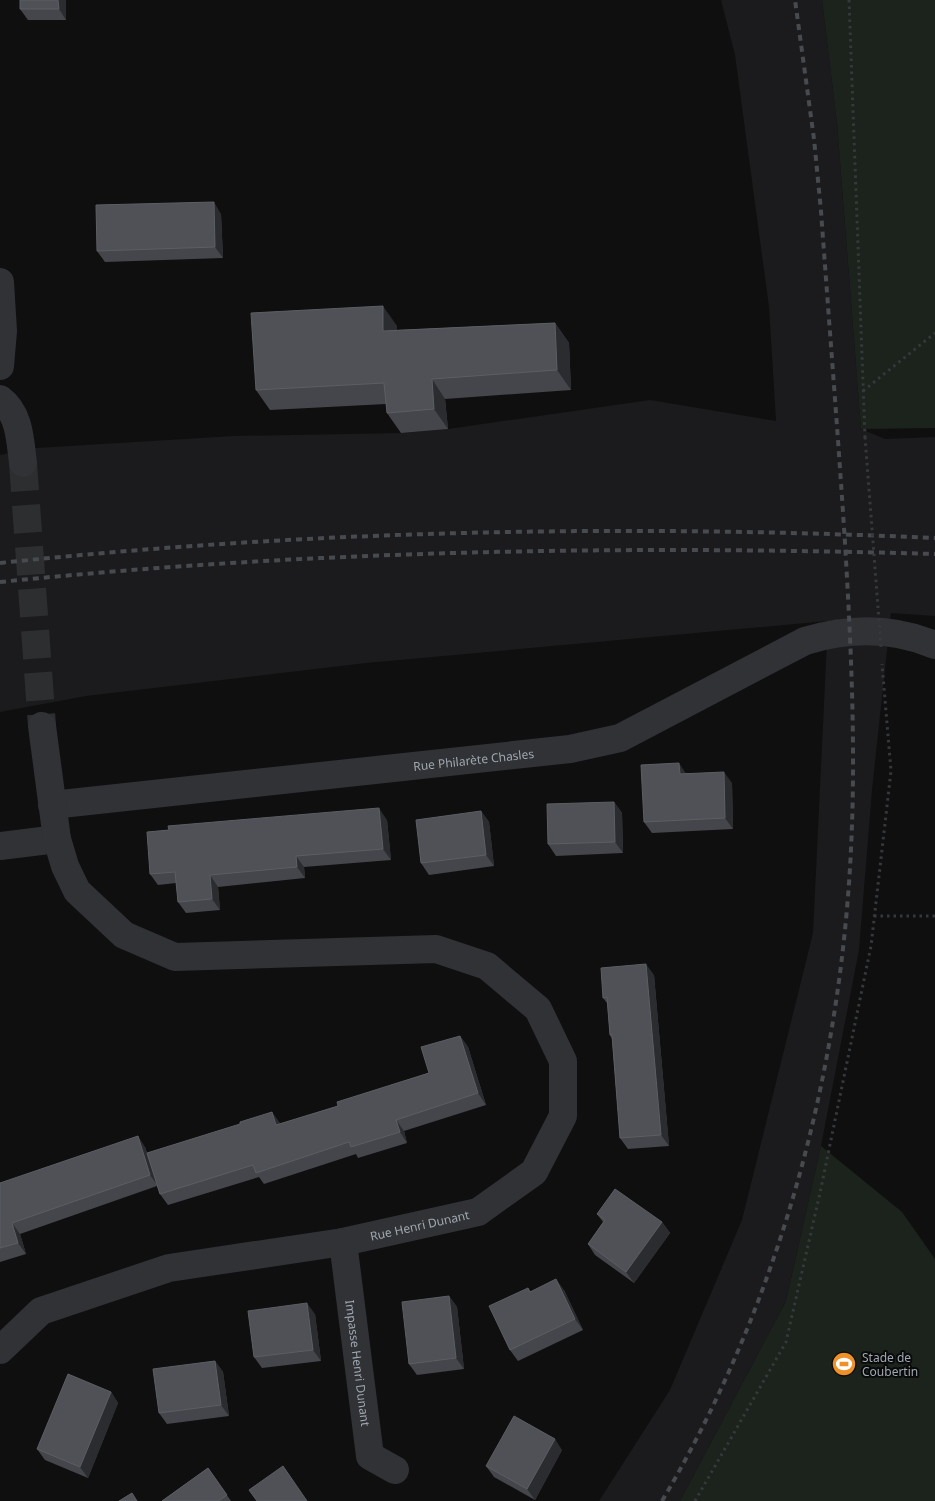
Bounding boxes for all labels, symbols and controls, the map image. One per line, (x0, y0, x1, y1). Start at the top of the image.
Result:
street label: Rue Philarète Chasles (412, 744, 535, 774)
street label: Rue Henri Dunant (368, 1206, 471, 1244)
street label: Impasse Henri Dunant (342, 1299, 375, 1428)
place label: Stade de Coubertin (862, 1349, 918, 1380)
sports icon: Stade de Coubertin (831, 1351, 857, 1377)

